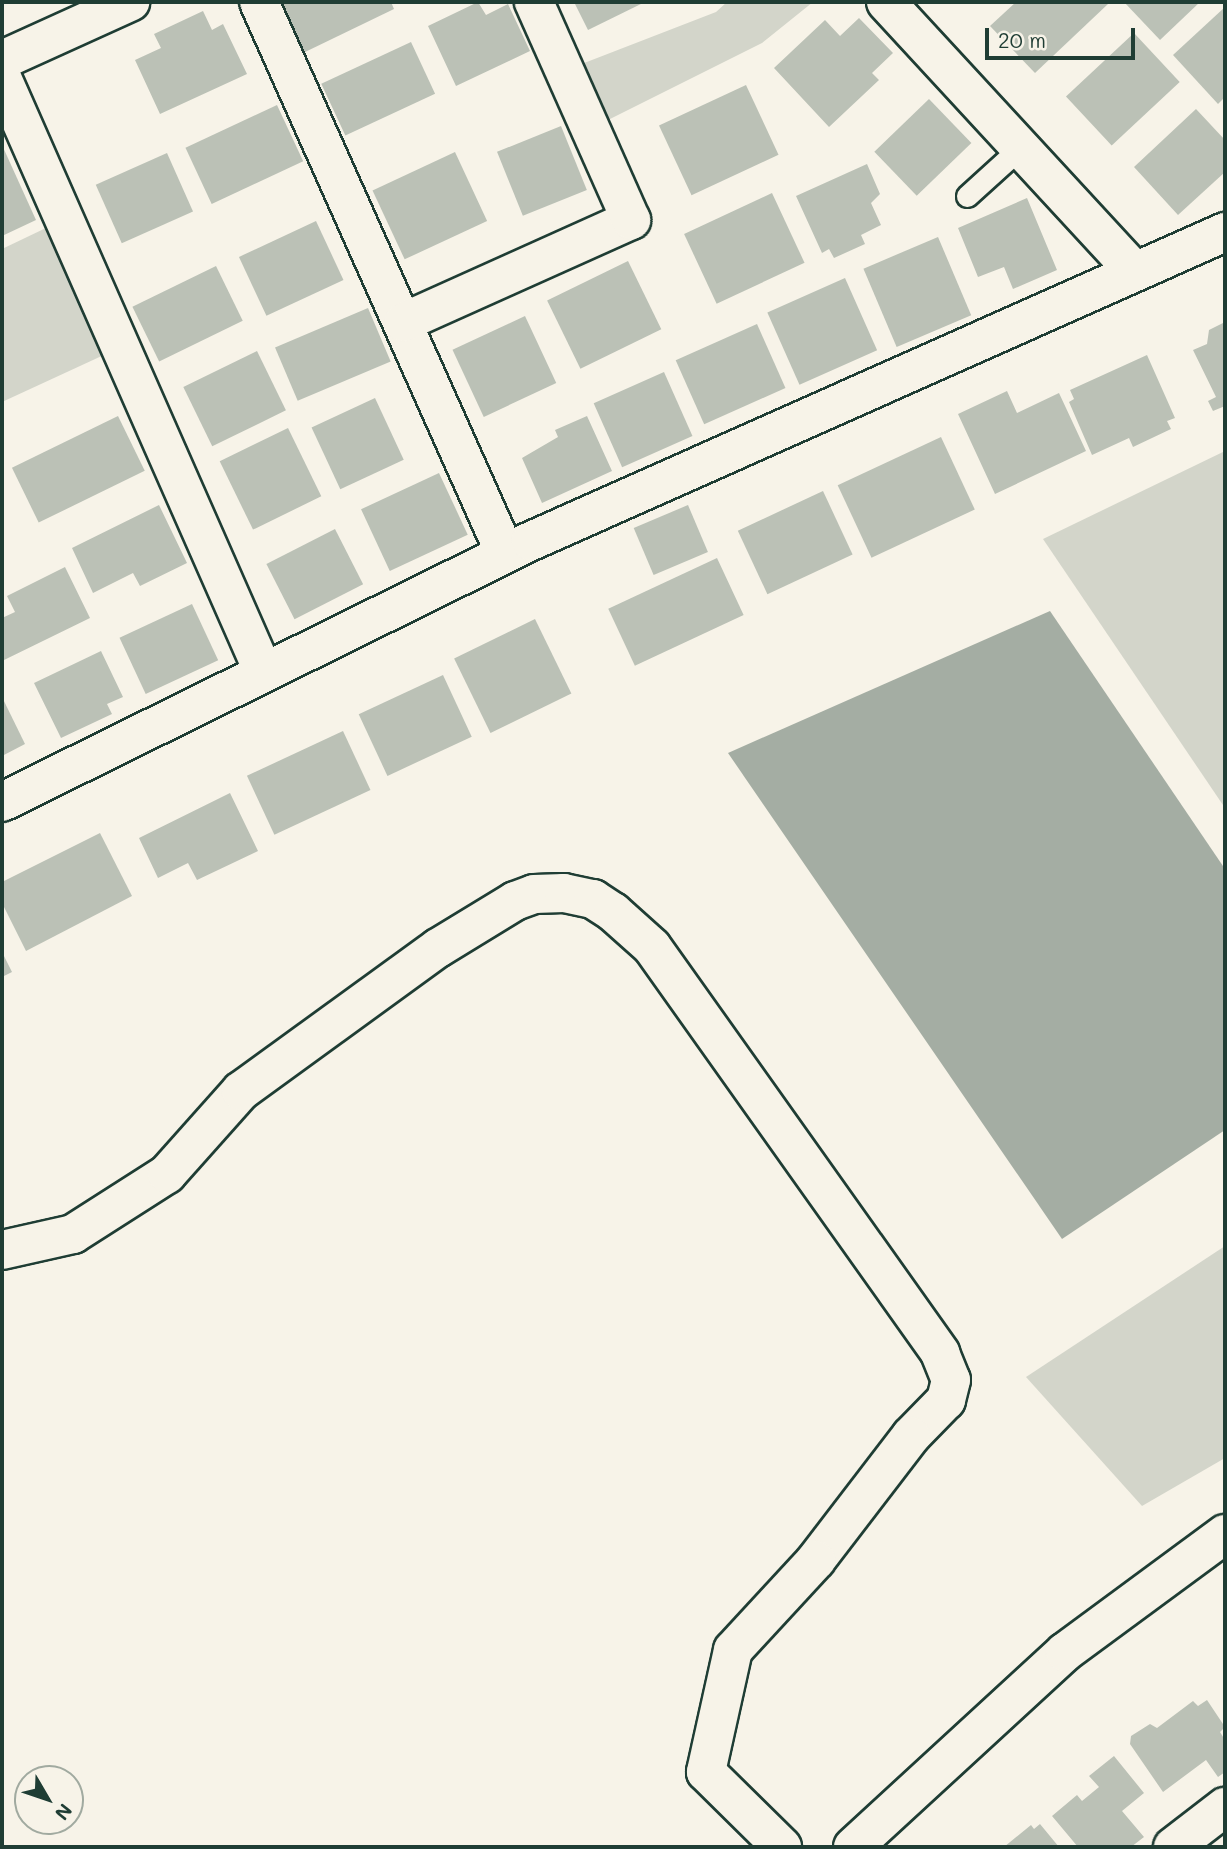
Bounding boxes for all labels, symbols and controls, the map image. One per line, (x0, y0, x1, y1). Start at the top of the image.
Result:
scale bar (989, 14, 1140, 58)
text: 20 m (998, 26, 1046, 53)
north arrow (14, 1765, 84, 1835)
text: N (50, 1799, 78, 1826)

